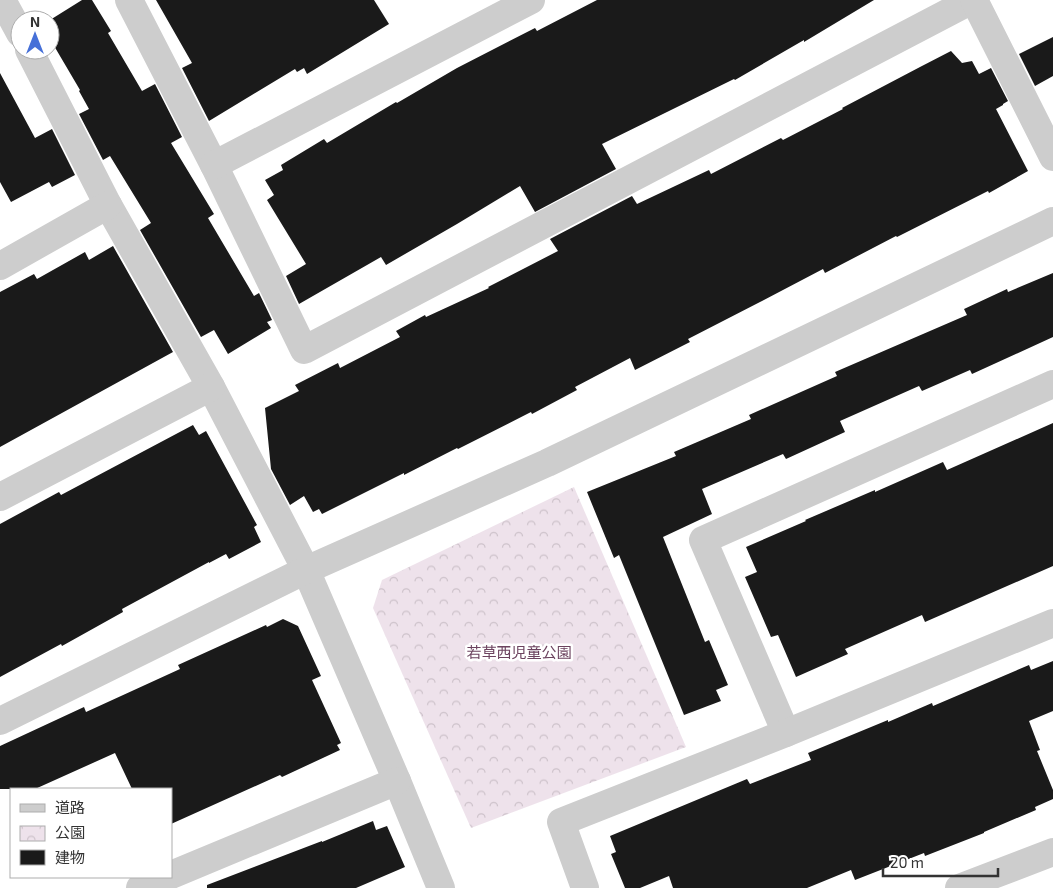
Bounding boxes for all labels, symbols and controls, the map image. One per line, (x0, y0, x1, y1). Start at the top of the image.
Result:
north arrow (10, 10, 60, 60)
text: N (30, 13, 40, 30)
park label: 若草西児童公園 (466, 643, 572, 661)
legend (10, 788, 172, 878)
text: 道路 (55, 798, 85, 816)
text: 公園 (55, 823, 85, 841)
scale bar (883, 846, 998, 878)
text: 建物 (55, 848, 85, 866)
text: 20 m (890, 853, 924, 871)

